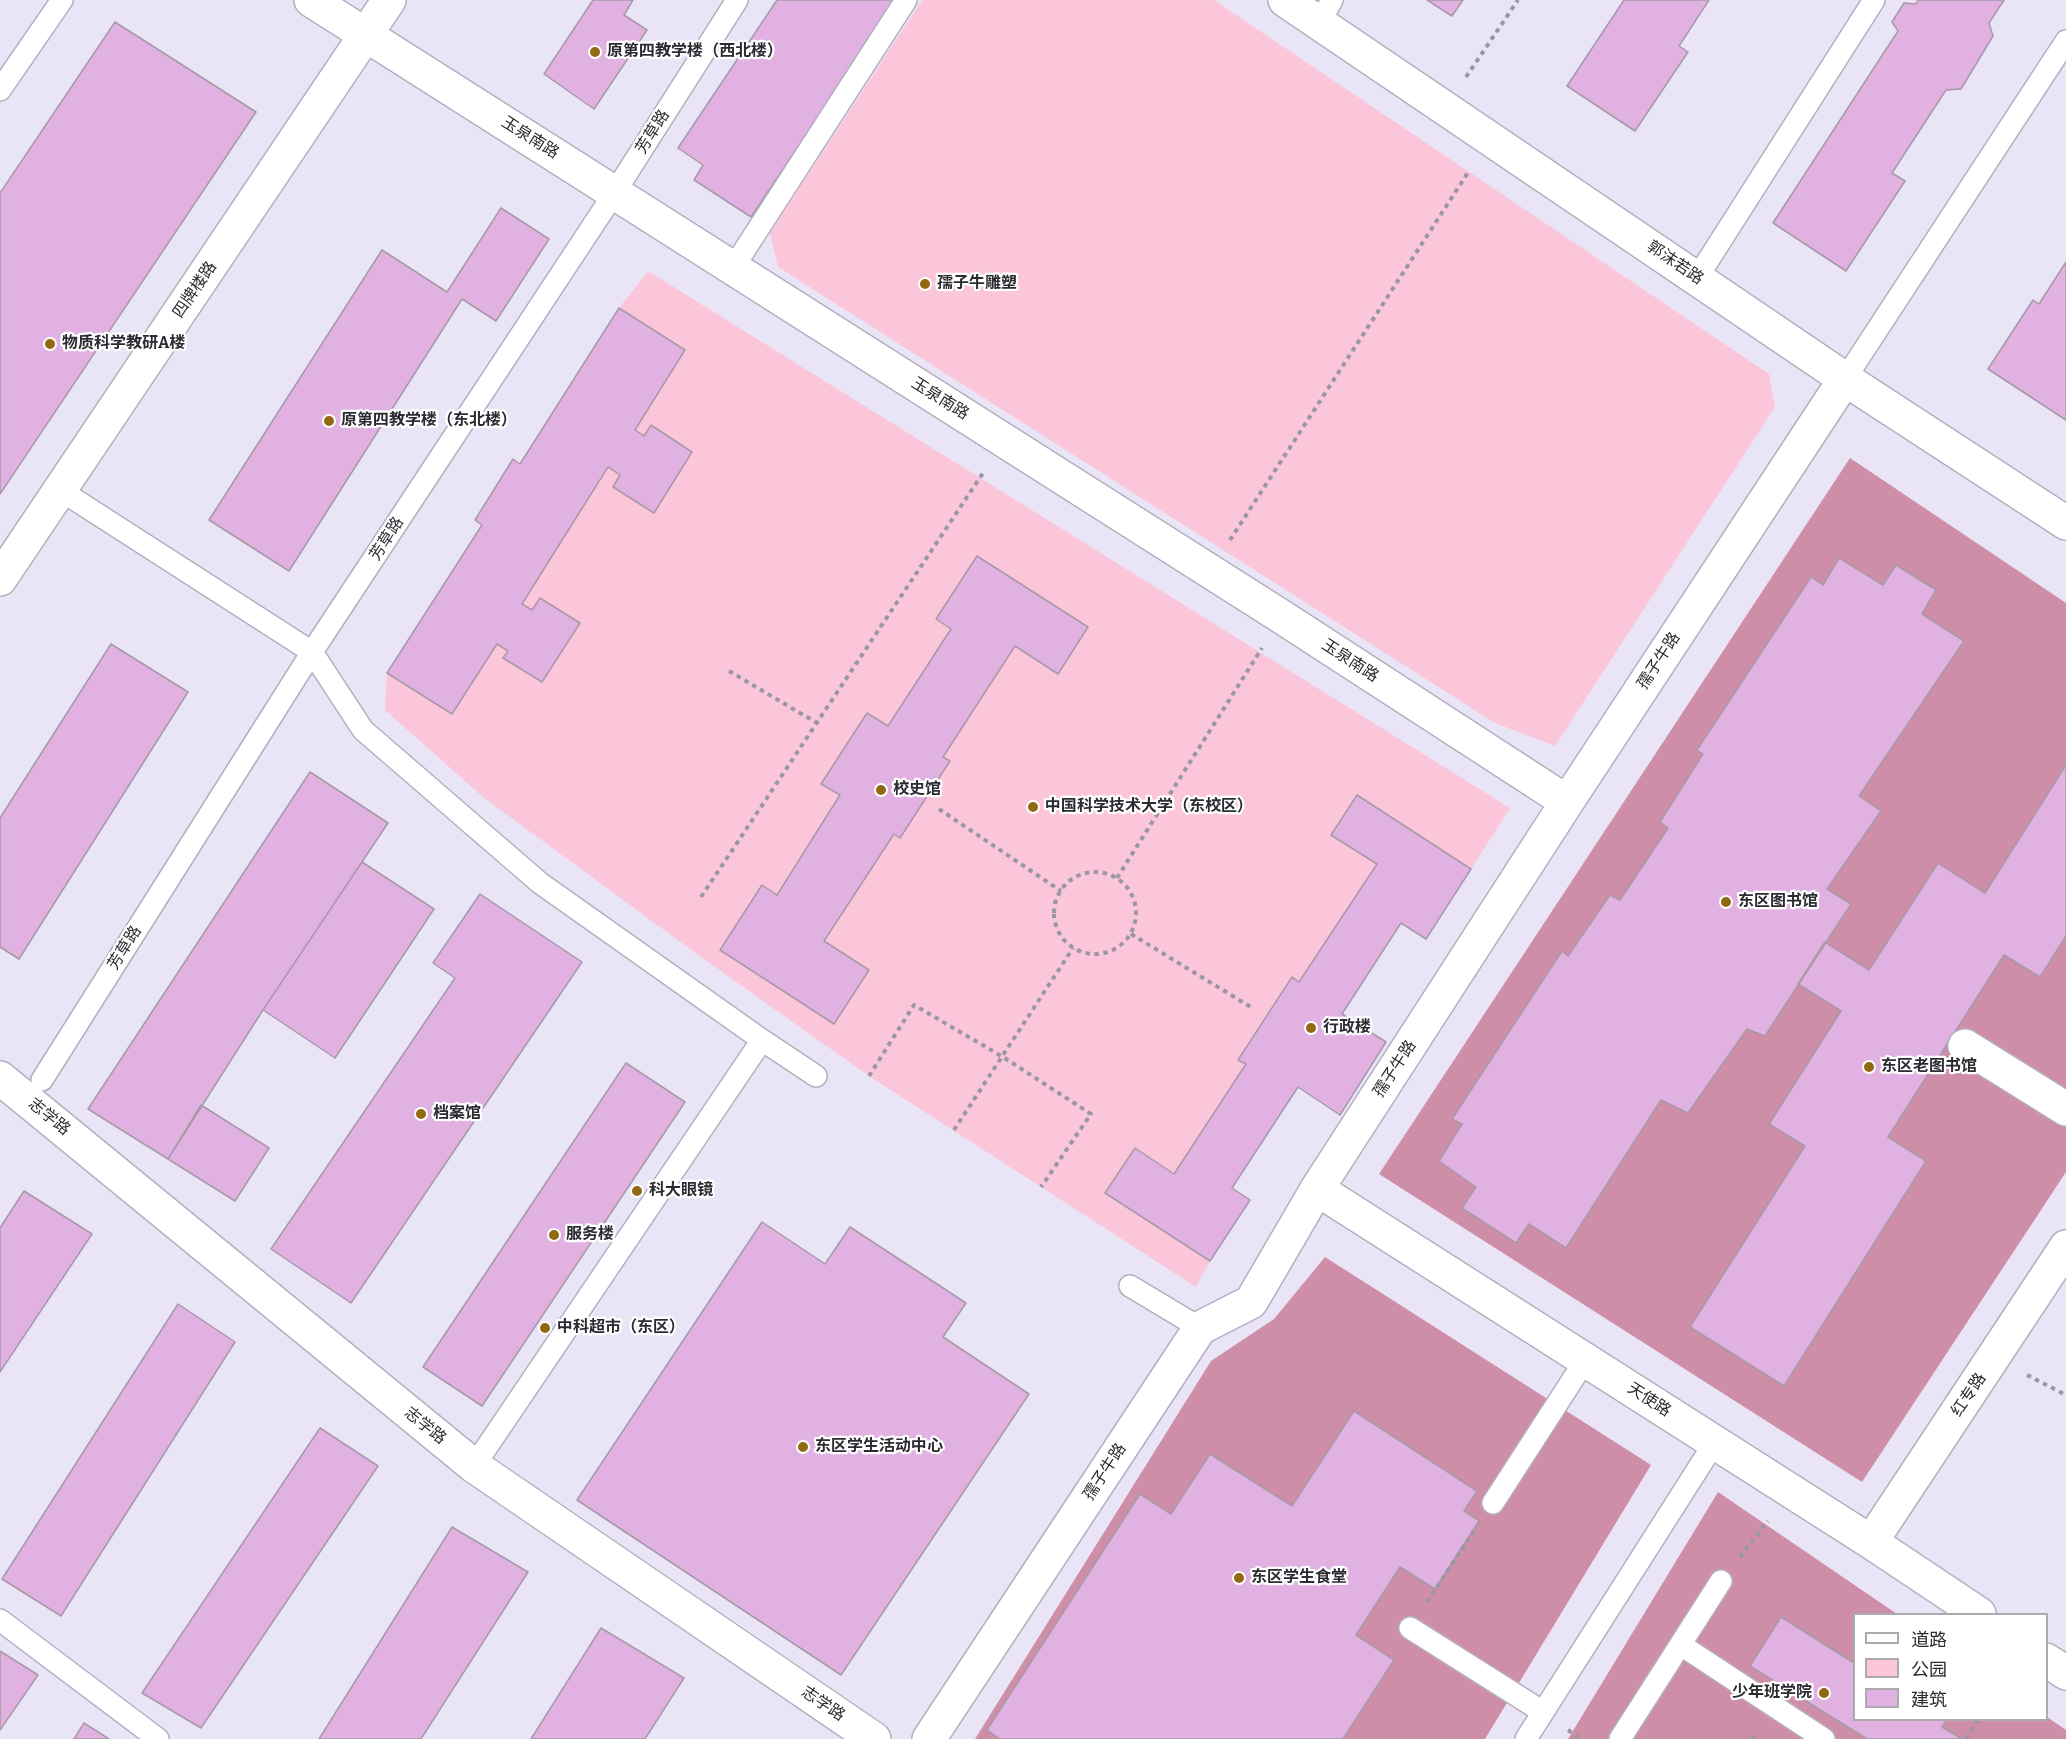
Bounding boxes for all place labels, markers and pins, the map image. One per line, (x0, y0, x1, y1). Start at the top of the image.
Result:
place label: 原第四教学楼（西北楼） (607, 42, 783, 62)
marker: 原第四教学楼（西北楼） (588, 45, 602, 59)
place label: 孺子牛雕塑 (937, 274, 1017, 294)
marker: 孺子牛雕塑 (918, 277, 932, 291)
place label: 物质科学教研A楼 (62, 334, 185, 354)
marker: 物质科学教研A楼 (43, 337, 57, 351)
place label: 原第四教学楼（东北楼） (341, 411, 517, 431)
marker: 原第四教学楼（东北楼） (322, 414, 336, 428)
place label: 校史馆 (893, 780, 941, 800)
marker: 校史馆 (874, 783, 888, 797)
place label: 中国科学技术大学（东校区） (1045, 797, 1253, 817)
marker: 中国科学技术大学（东校区） (1026, 800, 1040, 814)
place label: 东区图书馆 (1738, 892, 1818, 912)
marker: 东区图书馆 (1719, 895, 1733, 909)
place label: 行政楼 (1323, 1018, 1371, 1038)
marker: 行政楼 (1304, 1021, 1318, 1035)
place label: 东区老图书馆 (1881, 1057, 1977, 1077)
marker: 东区老图书馆 (1862, 1060, 1876, 1074)
place label: 档案馆 (433, 1104, 481, 1124)
marker: 档案馆 (414, 1107, 428, 1121)
place label: 科大眼镜 (649, 1181, 713, 1201)
marker: 科大眼镜 (630, 1184, 644, 1198)
place label: 服务楼 (566, 1225, 614, 1245)
marker: 服务楼 (547, 1228, 561, 1242)
place label: 中科超市（东区） (557, 1318, 685, 1338)
marker: 中科超市（东区） (538, 1321, 552, 1335)
place label: 东区学生活动中心 (815, 1437, 943, 1457)
marker: 东区学生活动中心 (796, 1440, 810, 1454)
place label: 东区学生食堂 (1251, 1568, 1347, 1588)
marker: 东区学生食堂 (1232, 1571, 1246, 1585)
place label: 少年班学院 (1732, 1683, 1812, 1703)
marker: 少年班学院 (1817, 1686, 1831, 1700)

